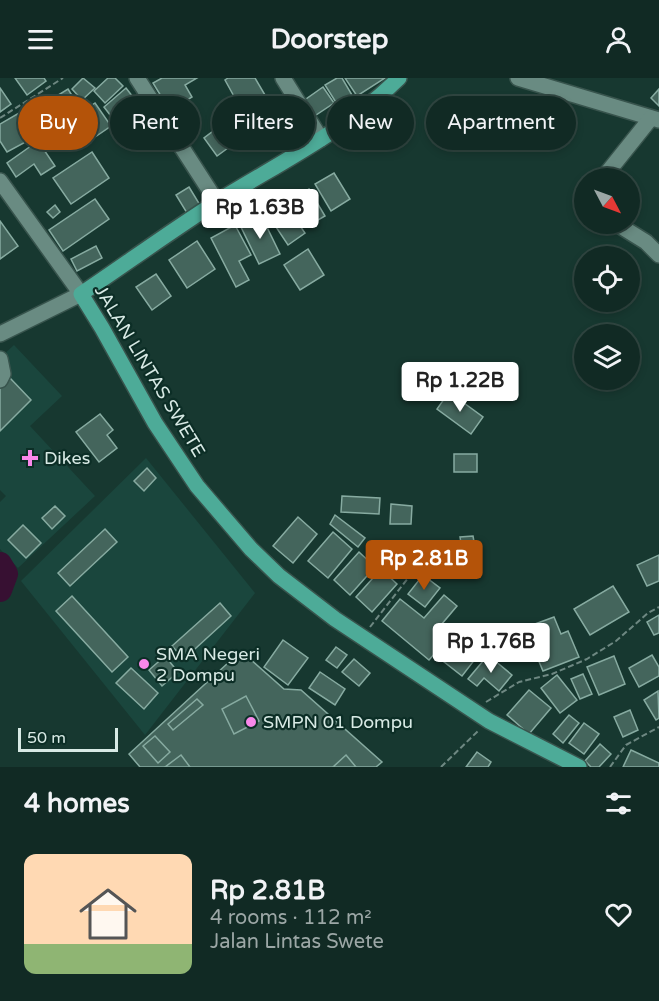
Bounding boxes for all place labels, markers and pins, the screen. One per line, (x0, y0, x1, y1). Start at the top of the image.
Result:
pin: Rp 1.63B (198, 189, 322, 240)
pin: Rp 1.22B (398, 362, 522, 413)
place label: Dikes (44, 447, 90, 469)
marker: Dikes (21, 449, 39, 467)
pin: Rp 2.81B (362, 540, 486, 591)
pin: Rp 1.76B (429, 623, 553, 674)
place label: SMA Negeri 2 Dompu (156, 643, 260, 686)
marker: SMA Negeri 2 Dompu (137, 657, 151, 671)
place label: SMPN 01 Dompu (263, 711, 413, 733)
marker: SMPN 01 Dompu (244, 715, 258, 729)

